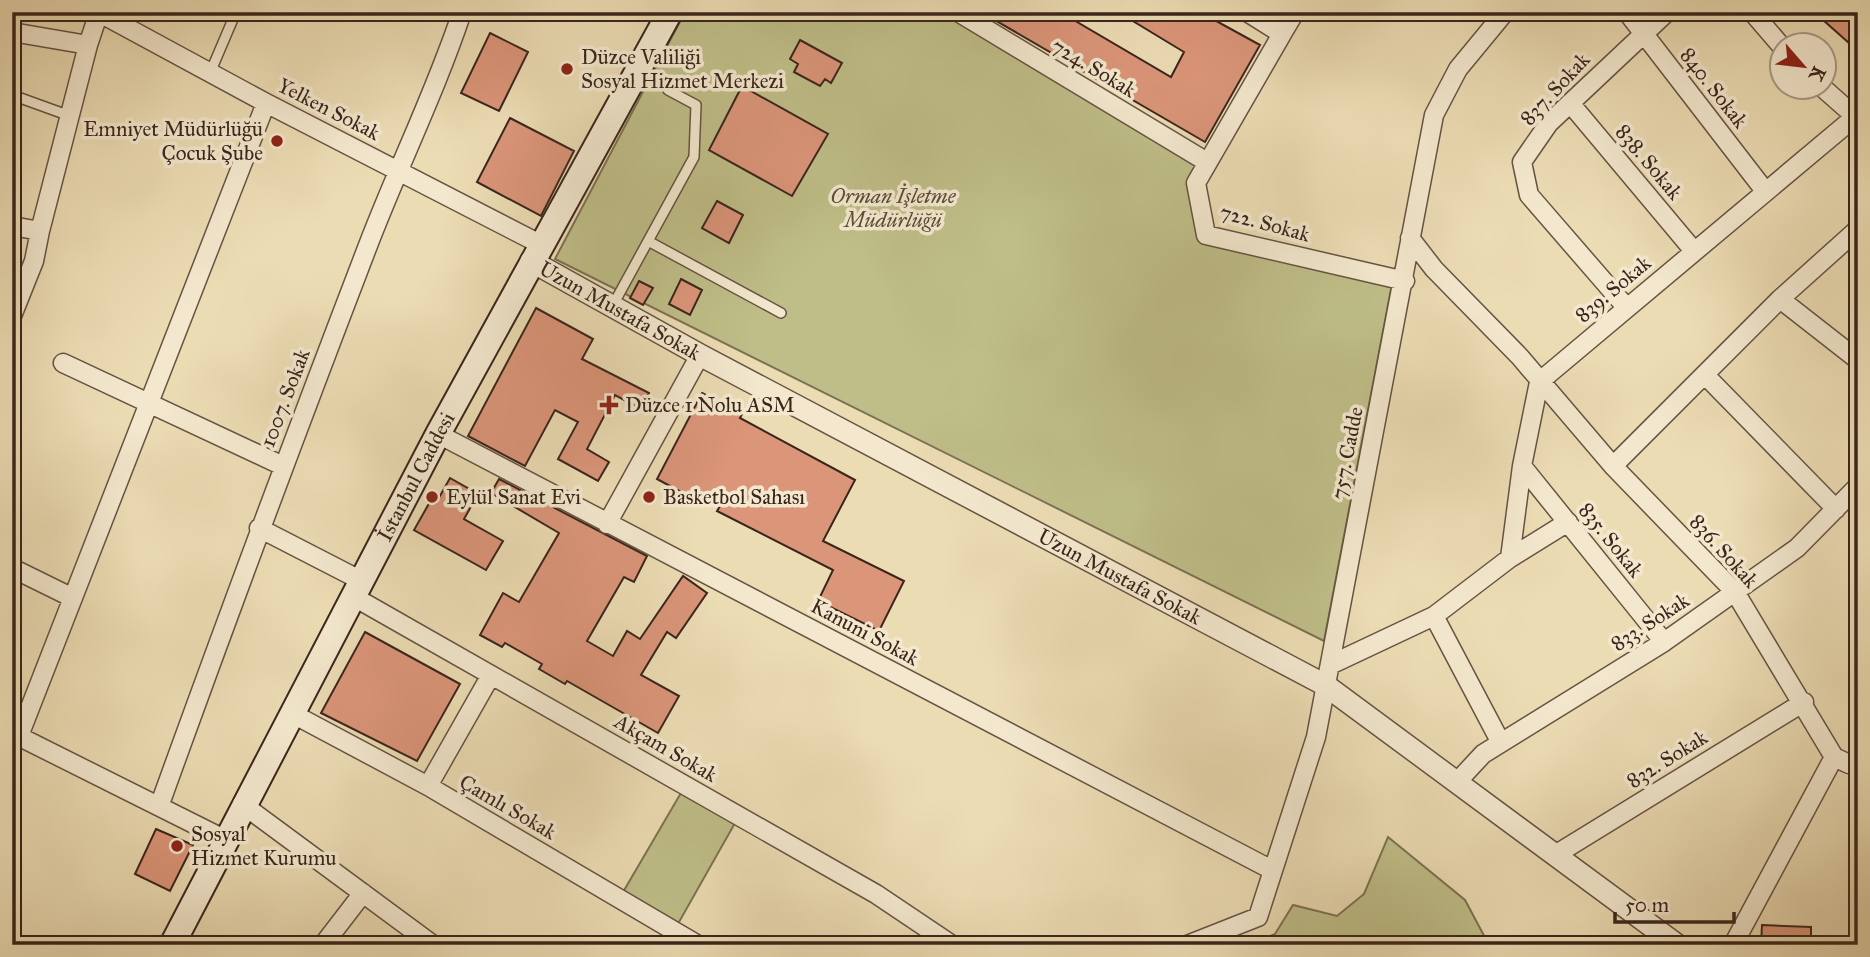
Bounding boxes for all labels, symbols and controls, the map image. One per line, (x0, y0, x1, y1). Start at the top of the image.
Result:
north arrow (1769, 32, 1839, 102)
street label: 724. Sokak (1047, 33, 1141, 103)
street label: 840. Sokak (1674, 43, 1754, 134)
place label: Düzce Valiliği Sosyal Hizmet Merkezi (581, 44, 784, 94)
street label: 837. Sokak (1515, 47, 1596, 131)
marker: Düzce Valiliği Sosyal Hizmet Merkezi (559, 61, 575, 77)
text: K (1804, 62, 1831, 86)
street label: Yelken Sokak (273, 72, 385, 146)
place label: Emniyet Müdürlüğü Çocuk Şube (83, 116, 263, 166)
street label: 838. Sokak (1610, 119, 1688, 205)
marker: Emniyet Müdürlüğü Çocuk Şube (269, 133, 285, 149)
park label: Orman İşletme Müdürlüğü (831, 183, 957, 233)
street label: 722. Sokak (1217, 199, 1313, 248)
street label: 839. Sokak (1570, 250, 1656, 328)
street label: Uzun Mustafa Sokak (535, 255, 706, 366)
street label: 1007. Sokak (254, 345, 316, 451)
place label: Düzce 1 Nolu ASM (625, 392, 795, 418)
marker: Düzce 1 Nolu ASM (599, 395, 619, 415)
street label: 757. Cadde (1325, 404, 1369, 502)
street label: İstanbul Caddesi (371, 407, 461, 546)
place label: Eylül Sanat Evi (446, 484, 581, 510)
place label: Basketbol Sahası (663, 484, 805, 510)
marker: Eylül Sanat Evi (424, 489, 440, 505)
marker: Basketbol Sahası (641, 489, 657, 505)
street label: 835. Sokak (1573, 497, 1649, 583)
street label: 836. Sokak (1684, 509, 1764, 593)
street label: Uzun Mustafa Sokak (1034, 523, 1206, 631)
street label: 833. Sokak (1606, 587, 1694, 657)
street label: Kanuni Sokak (806, 593, 924, 672)
street label: Akçam Sokak (609, 708, 722, 788)
street label: 832. Sokak (1622, 724, 1712, 794)
street label: Çamlı Sokak (455, 769, 561, 845)
place label: Sosyal Hizmet Kurumu (191, 821, 337, 871)
marker: Sosyal Hizmet Kurumu (169, 838, 185, 854)
scale bar (1615, 880, 1734, 924)
text: 50 m (1625, 892, 1670, 918)

